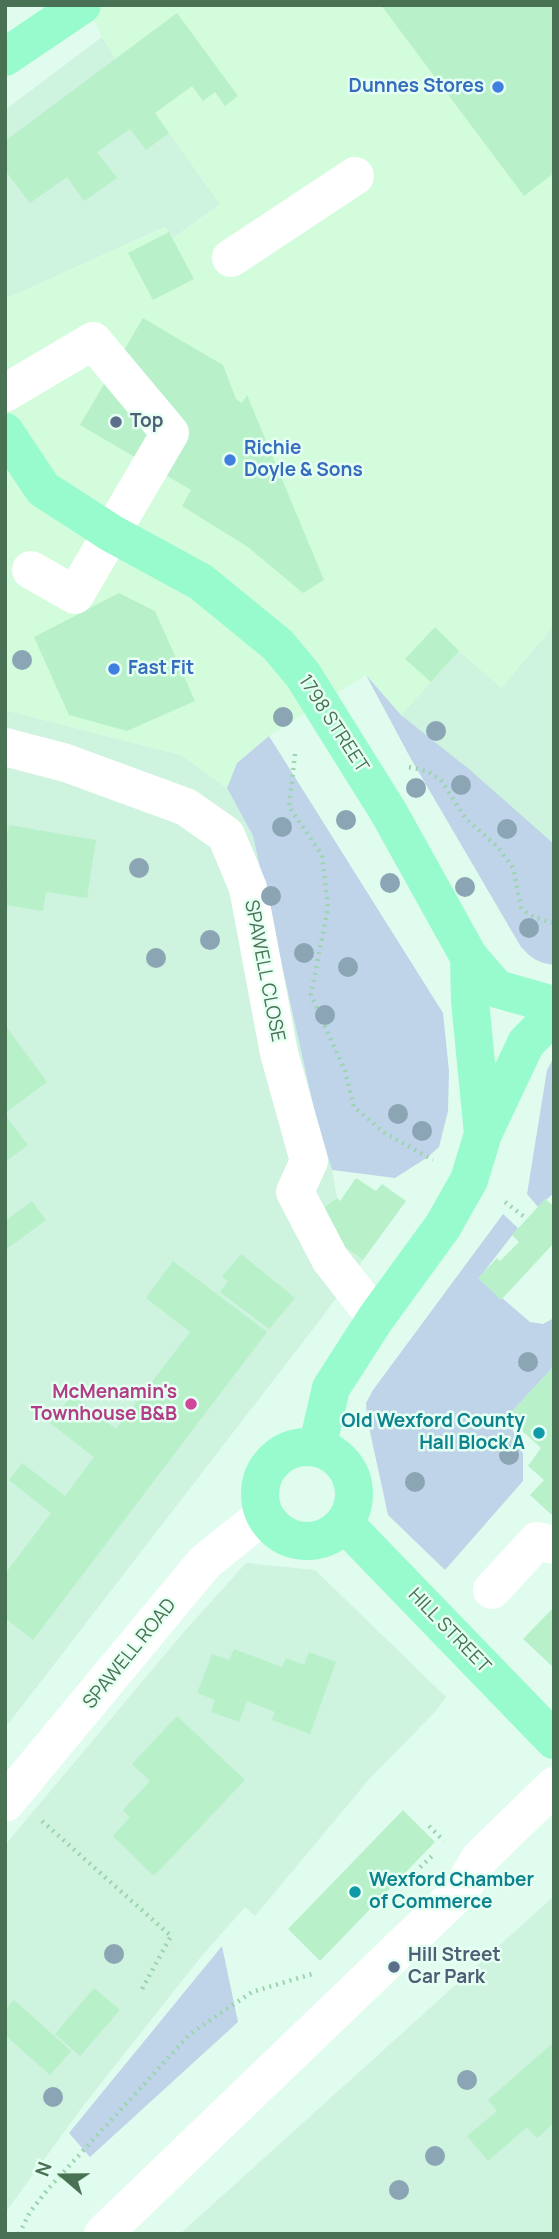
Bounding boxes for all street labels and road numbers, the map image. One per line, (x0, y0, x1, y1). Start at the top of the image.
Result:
street label: 1798 STREET (293, 671, 373, 777)
street label: SPAWELL CLOSE (239, 898, 289, 1044)
street label: HILL STREET (403, 1584, 495, 1678)
street label: SPAWELL ROAD (79, 1594, 181, 1714)

